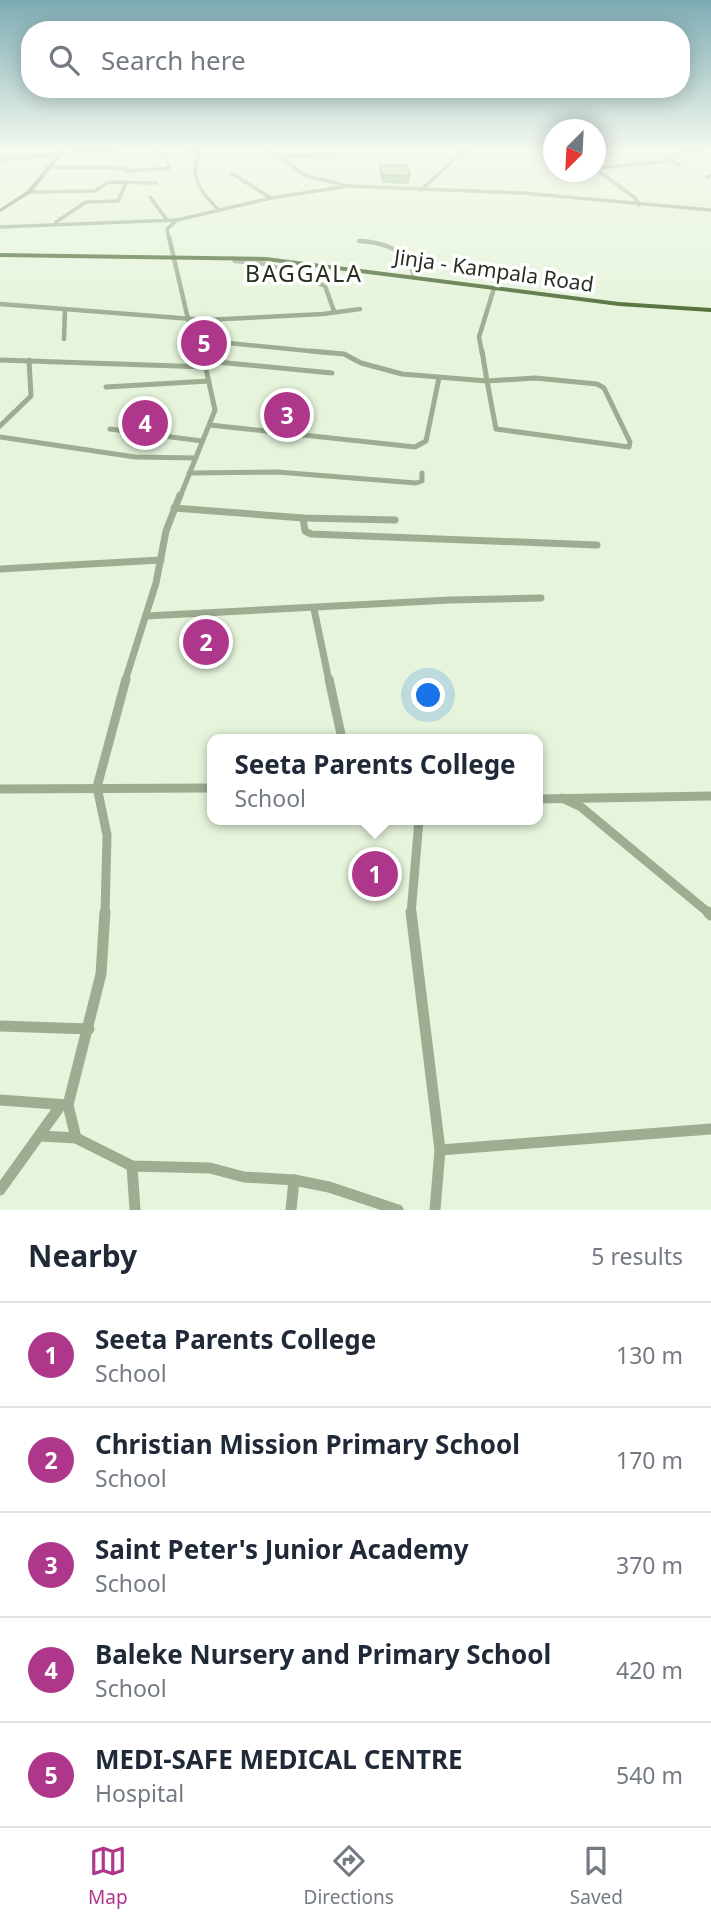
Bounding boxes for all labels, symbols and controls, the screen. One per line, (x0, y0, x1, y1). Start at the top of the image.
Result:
search box (21, 21, 690, 98)
icon: search (45, 41, 83, 79)
text: Search here (101, 42, 246, 78)
north arrow (543, 119, 606, 182)
street label: Jinja - Kampala Road (390, 242, 596, 298)
district label: BAGGALA (245, 257, 363, 289)
pin: 5 (181, 317, 227, 369)
pin: 3 (264, 389, 310, 441)
pin: 4 (122, 397, 168, 449)
pin: 2 (183, 616, 229, 668)
your location (411, 678, 445, 712)
popup (207, 734, 543, 825)
text: Seeta Parents College (234, 746, 516, 782)
text: School (234, 782, 306, 814)
pin: 1 (352, 848, 398, 900)
text: Nearby (28, 1235, 137, 1276)
text: 5 results (591, 1240, 683, 1272)
text: Seeta Parents College (95, 1321, 376, 1357)
text: 1 (44, 1339, 58, 1371)
text: 130 m (616, 1339, 683, 1371)
text: School (95, 1357, 167, 1389)
text: Christian Mission Primary School (95, 1426, 520, 1462)
text: 2 (44, 1444, 58, 1476)
text: 170 m (616, 1444, 683, 1476)
text: School (95, 1462, 167, 1494)
text: Saint Peter's Junior Academy (95, 1531, 469, 1567)
text: 3 (44, 1549, 58, 1581)
text: 370 m (616, 1549, 683, 1581)
text: School (95, 1567, 167, 1599)
text: Baleke Nursery and Primary School (95, 1636, 551, 1672)
text: 4 (44, 1654, 58, 1686)
text: 420 m (616, 1654, 683, 1686)
text: School (95, 1672, 167, 1704)
text: MEDI-SAFE MEDICAL CENTRE (95, 1741, 463, 1777)
text: 5 (44, 1759, 58, 1791)
text: 540 m (616, 1759, 683, 1791)
text: Hospital (95, 1777, 184, 1809)
tab: Map (88, 1842, 128, 1910)
tab: Directions (304, 1842, 394, 1910)
tab: Saved (570, 1842, 623, 1910)

